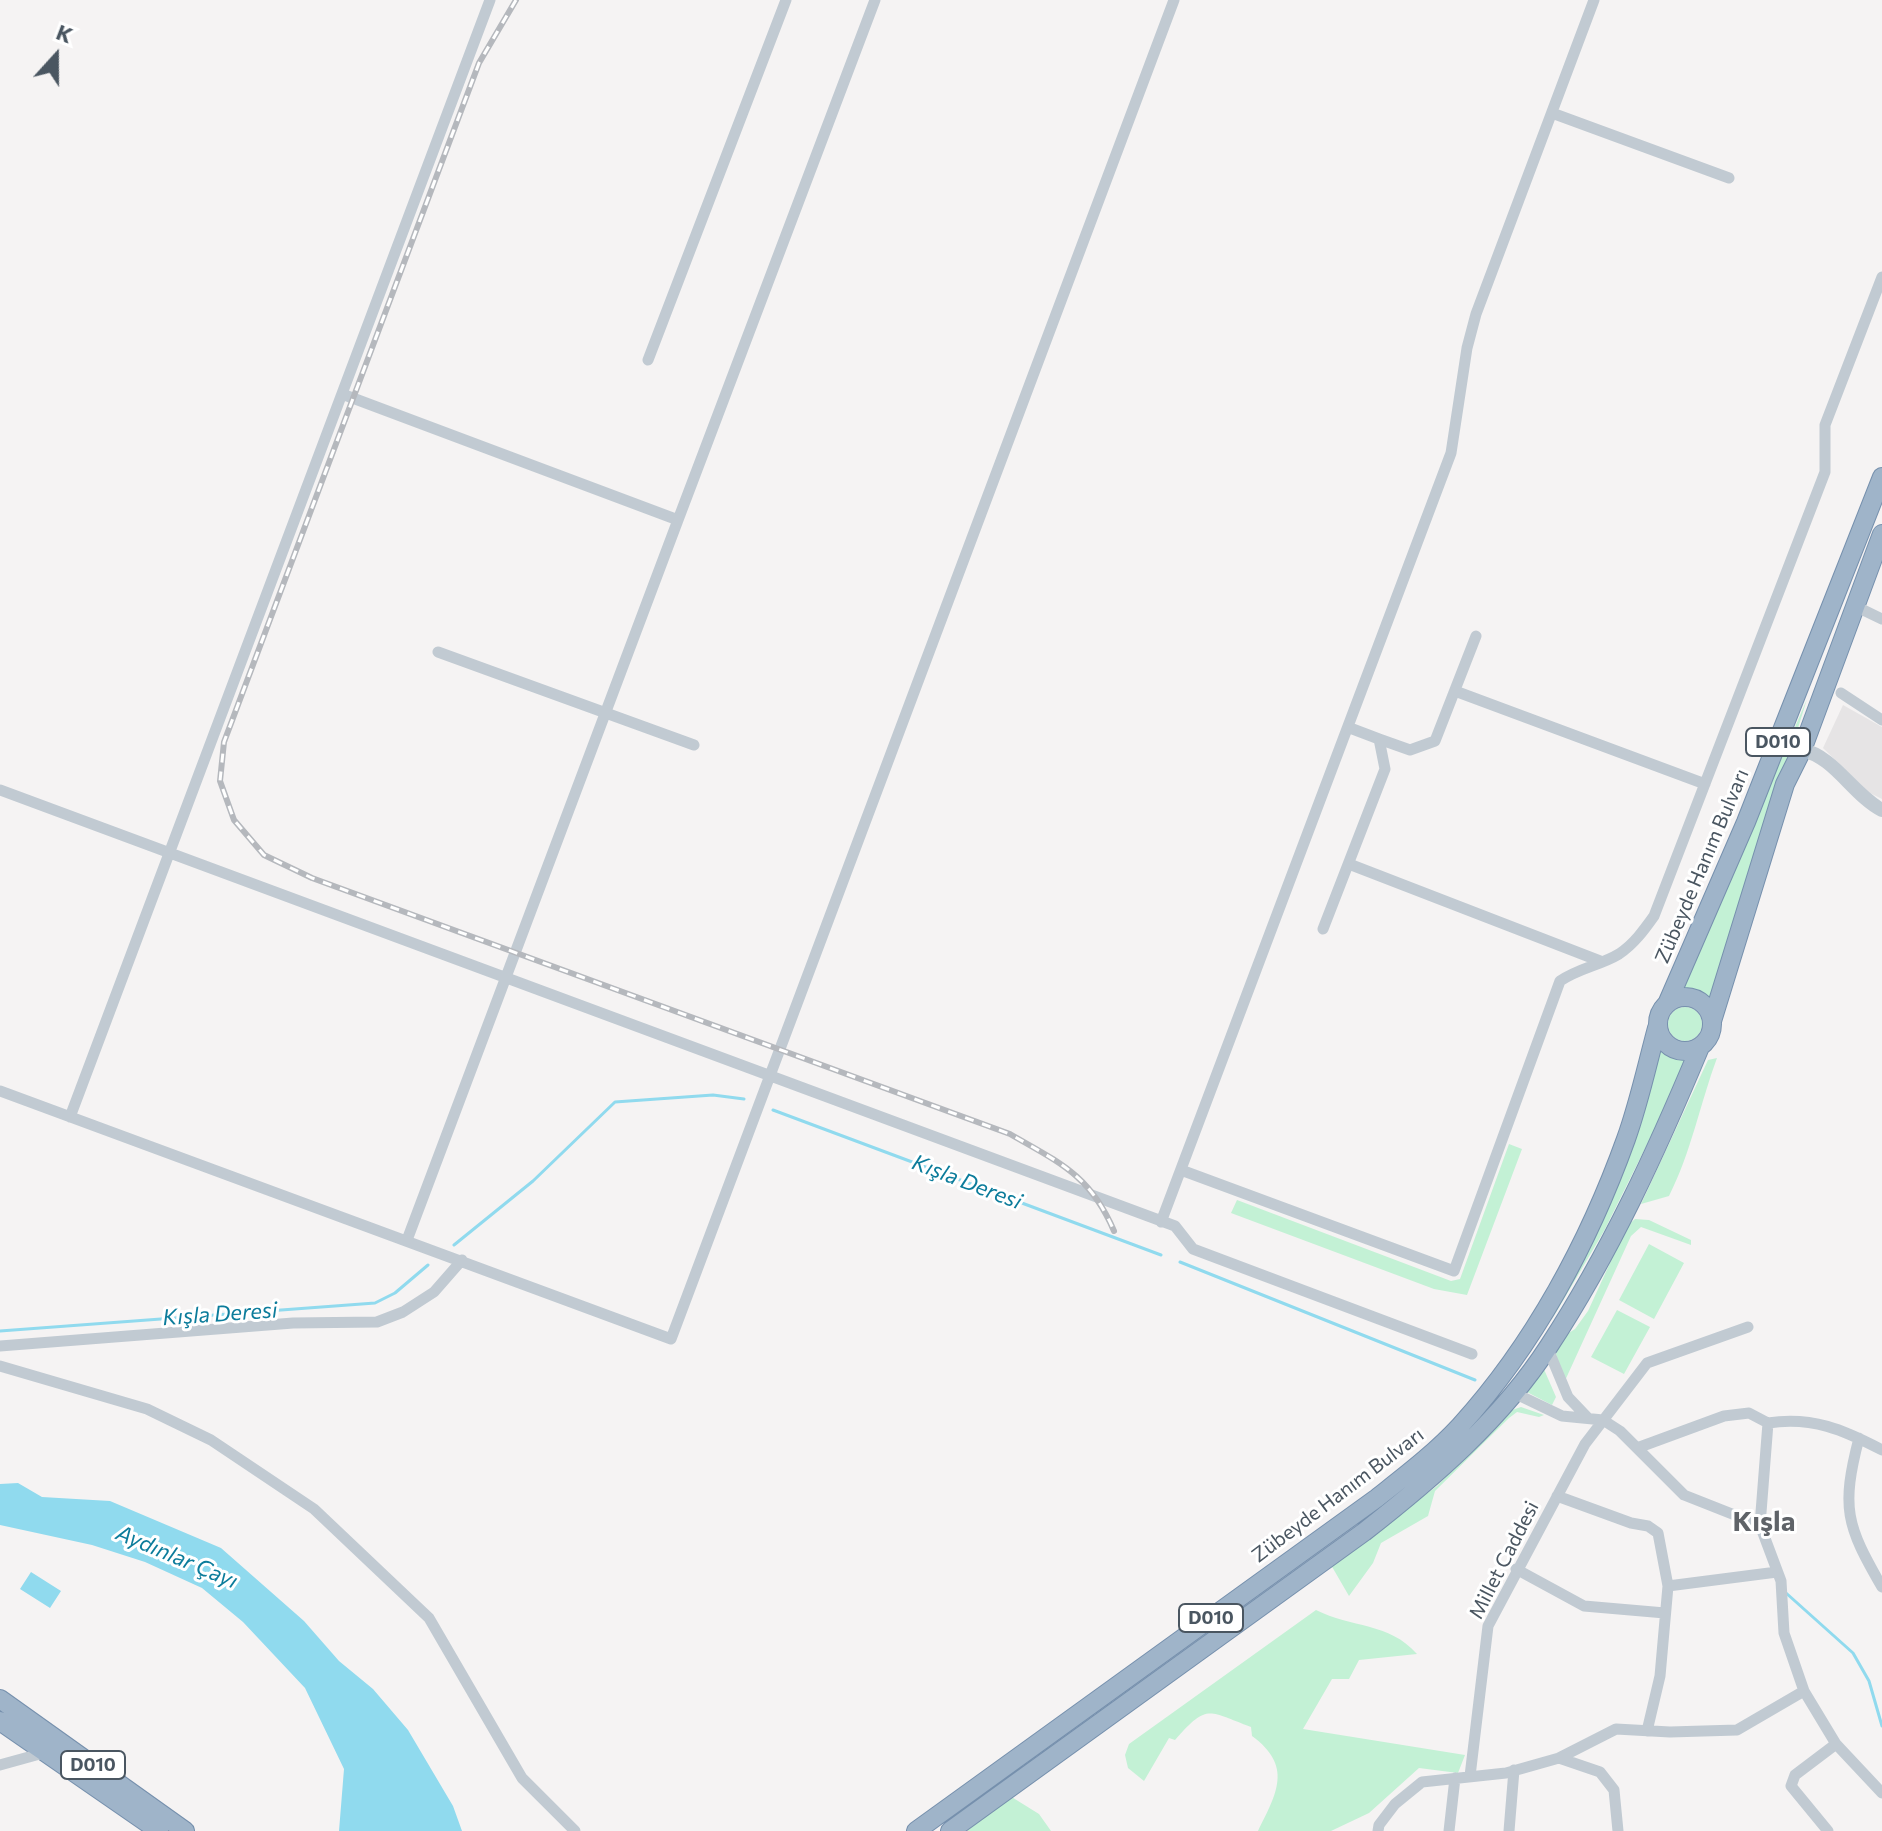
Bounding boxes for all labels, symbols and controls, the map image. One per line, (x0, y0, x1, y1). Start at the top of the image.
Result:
north arrow (16, 16, 96, 96)
text: K (53, 18, 77, 48)
road number: D010 (1746, 728, 1810, 756)
street label: Zübeyde Hanım Bulvarı (1650, 765, 1754, 967)
water label: Kışla Deresi (908, 1149, 1026, 1215)
water label: Kışla Deresi (162, 1297, 278, 1331)
street label: Zübeyde Hanım Bulvarı (1247, 1423, 1429, 1567)
street label: Millet Caddesi (1464, 1497, 1544, 1623)
district label: Kışla (1733, 1505, 1795, 1539)
water label: Aydınlar Çayı (112, 1520, 242, 1594)
road number: D010 (1179, 1604, 1243, 1632)
road number: D010 (61, 1751, 125, 1779)

